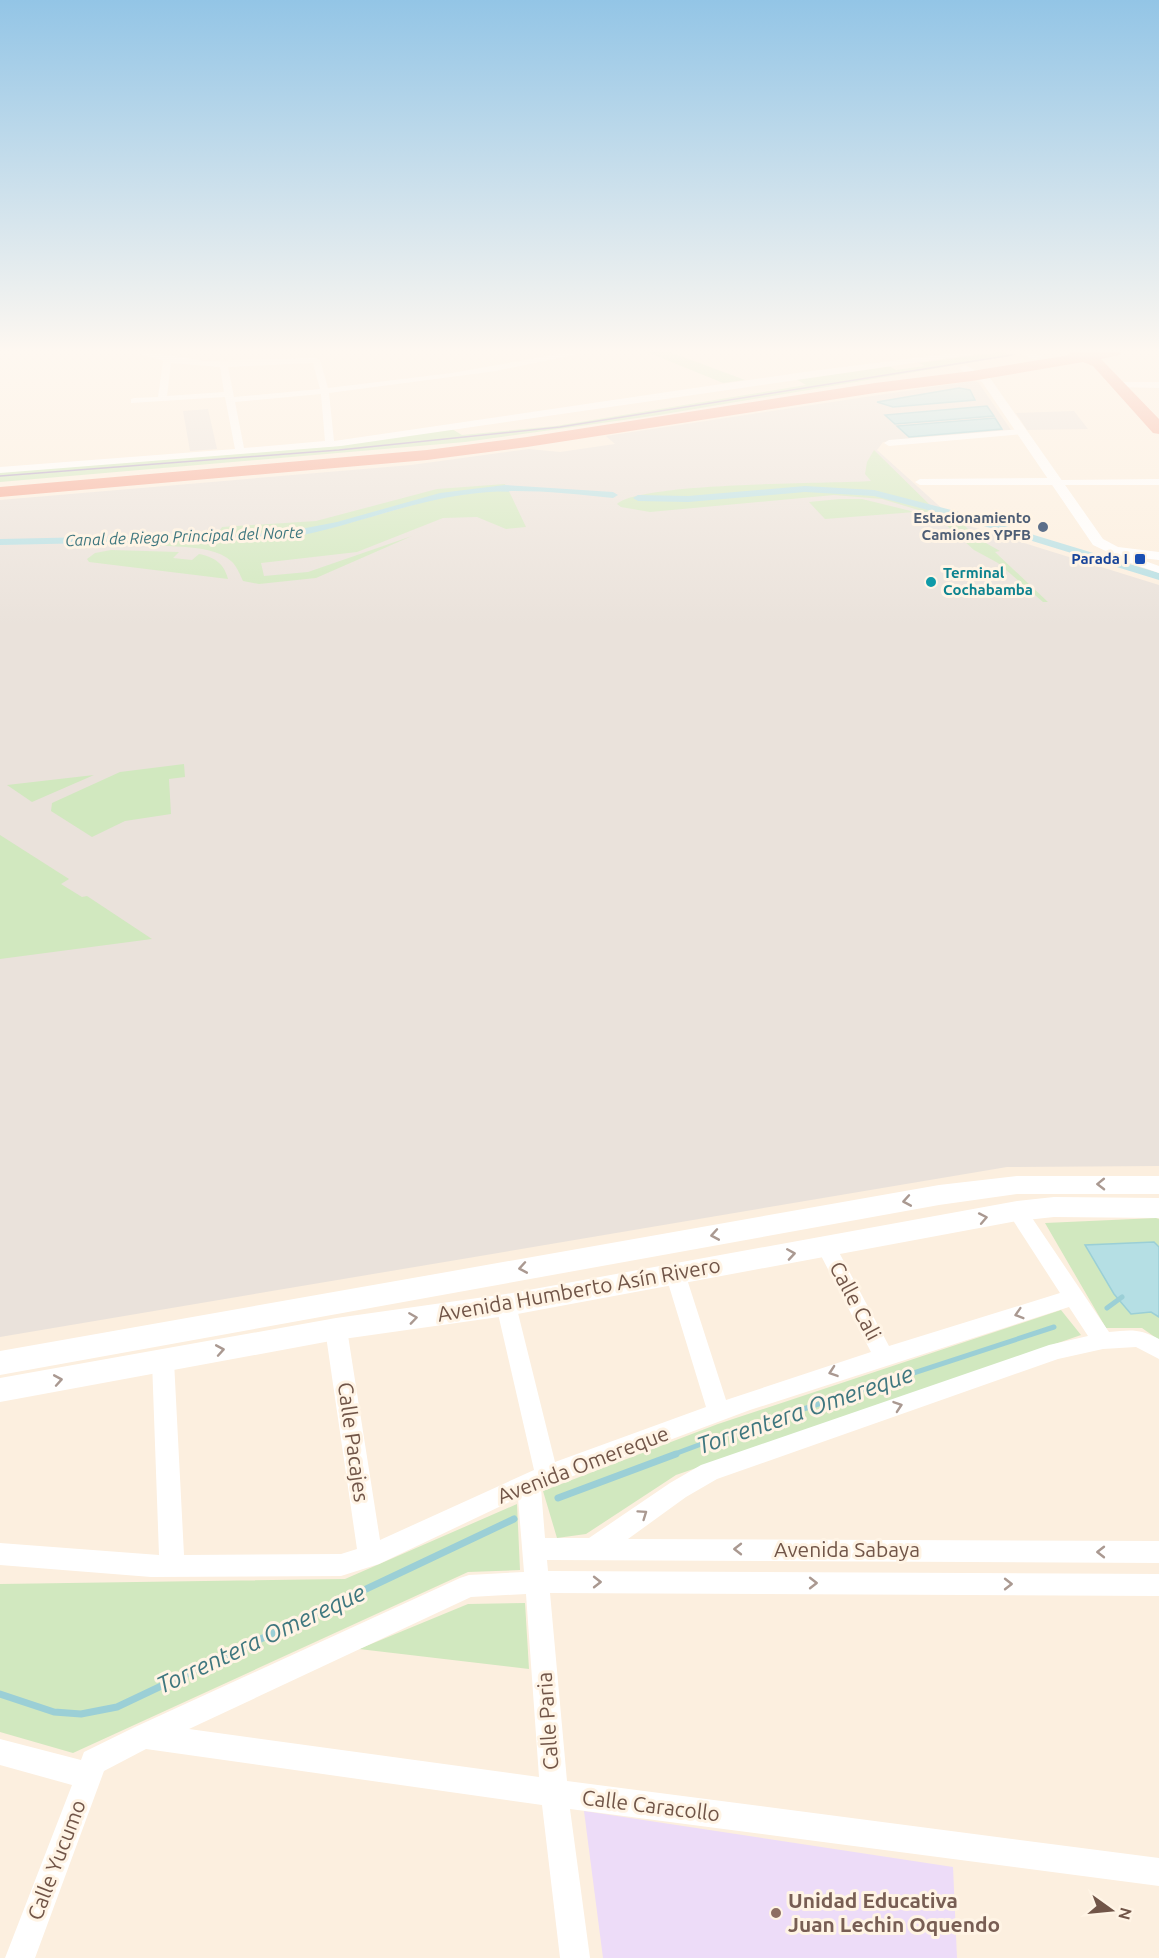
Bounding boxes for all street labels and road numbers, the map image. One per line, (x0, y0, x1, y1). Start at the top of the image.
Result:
street label: Avenida Humberto Asín Rivero (435, 1252, 722, 1326)
street label: Calle Cali (825, 1257, 887, 1344)
street label: Calle Pacajes (334, 1380, 374, 1503)
street label: Avenida Omereque (494, 1420, 672, 1508)
street label: Avenida Sabaya (774, 1537, 920, 1561)
street label: Calle Paria (532, 1671, 562, 1771)
street label: Calle Caracollo (581, 1785, 721, 1825)
street label: Calle Yucumo (22, 1796, 90, 1923)

